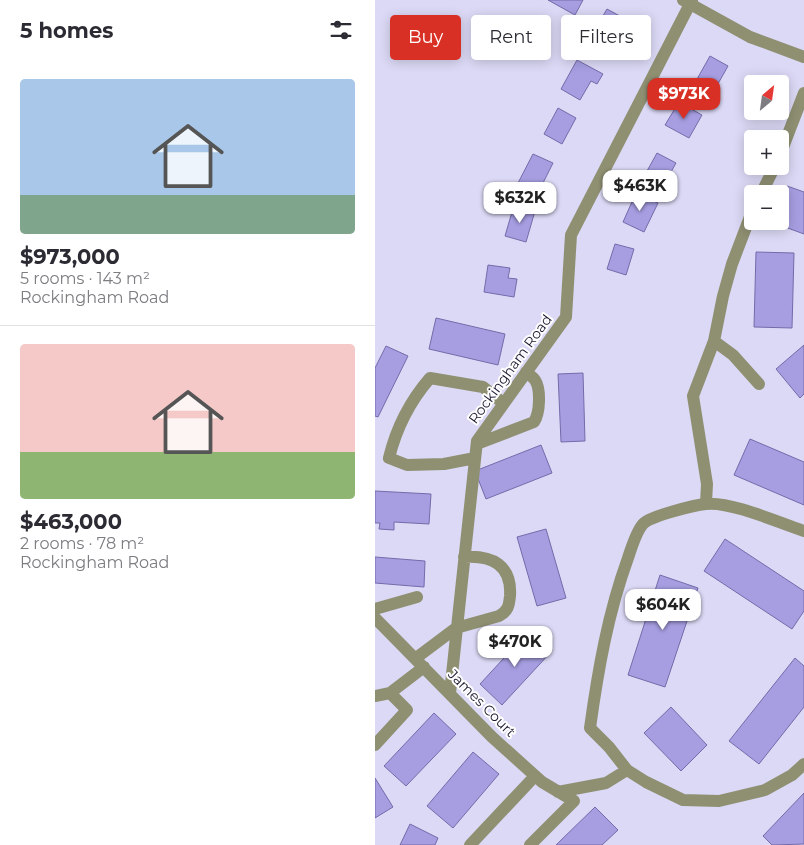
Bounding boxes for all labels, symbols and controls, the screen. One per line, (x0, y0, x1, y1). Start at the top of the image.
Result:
chip: Buy (390, 15, 461, 60)
chip: Rent (471, 15, 551, 60)
chip: Filters (561, 15, 651, 60)
icon: filters (327, 16, 355, 44)
text: 5 homes (20, 18, 113, 43)
north arrow (744, 75, 789, 120)
map controls (744, 75, 789, 230)
pin: $973K (649, 78, 719, 120)
text: $973K (658, 84, 710, 103)
icon: home (143, 111, 233, 201)
button: + (744, 130, 789, 175)
pin: $463K (605, 170, 675, 212)
text: $463K (614, 176, 666, 195)
pin: $632K (485, 182, 555, 224)
button: − (744, 185, 789, 230)
text: $632K (494, 188, 546, 207)
text: $973,000 (20, 244, 120, 269)
text: 5 rooms · 143 m² (20, 269, 150, 288)
text: Rockingham Road (20, 288, 169, 307)
street label: Rockingham Road (464, 311, 556, 427)
icon: home (143, 377, 233, 467)
text: $463,000 (20, 509, 122, 534)
text: 2 rooms · 78 m² (20, 534, 144, 553)
text: Rockingham Road (20, 553, 169, 572)
pin: $604K (628, 588, 698, 631)
text: $604K (636, 595, 690, 614)
pin: $470K (480, 626, 550, 668)
text: $470K (488, 632, 542, 651)
street label: James Court (444, 665, 520, 741)

